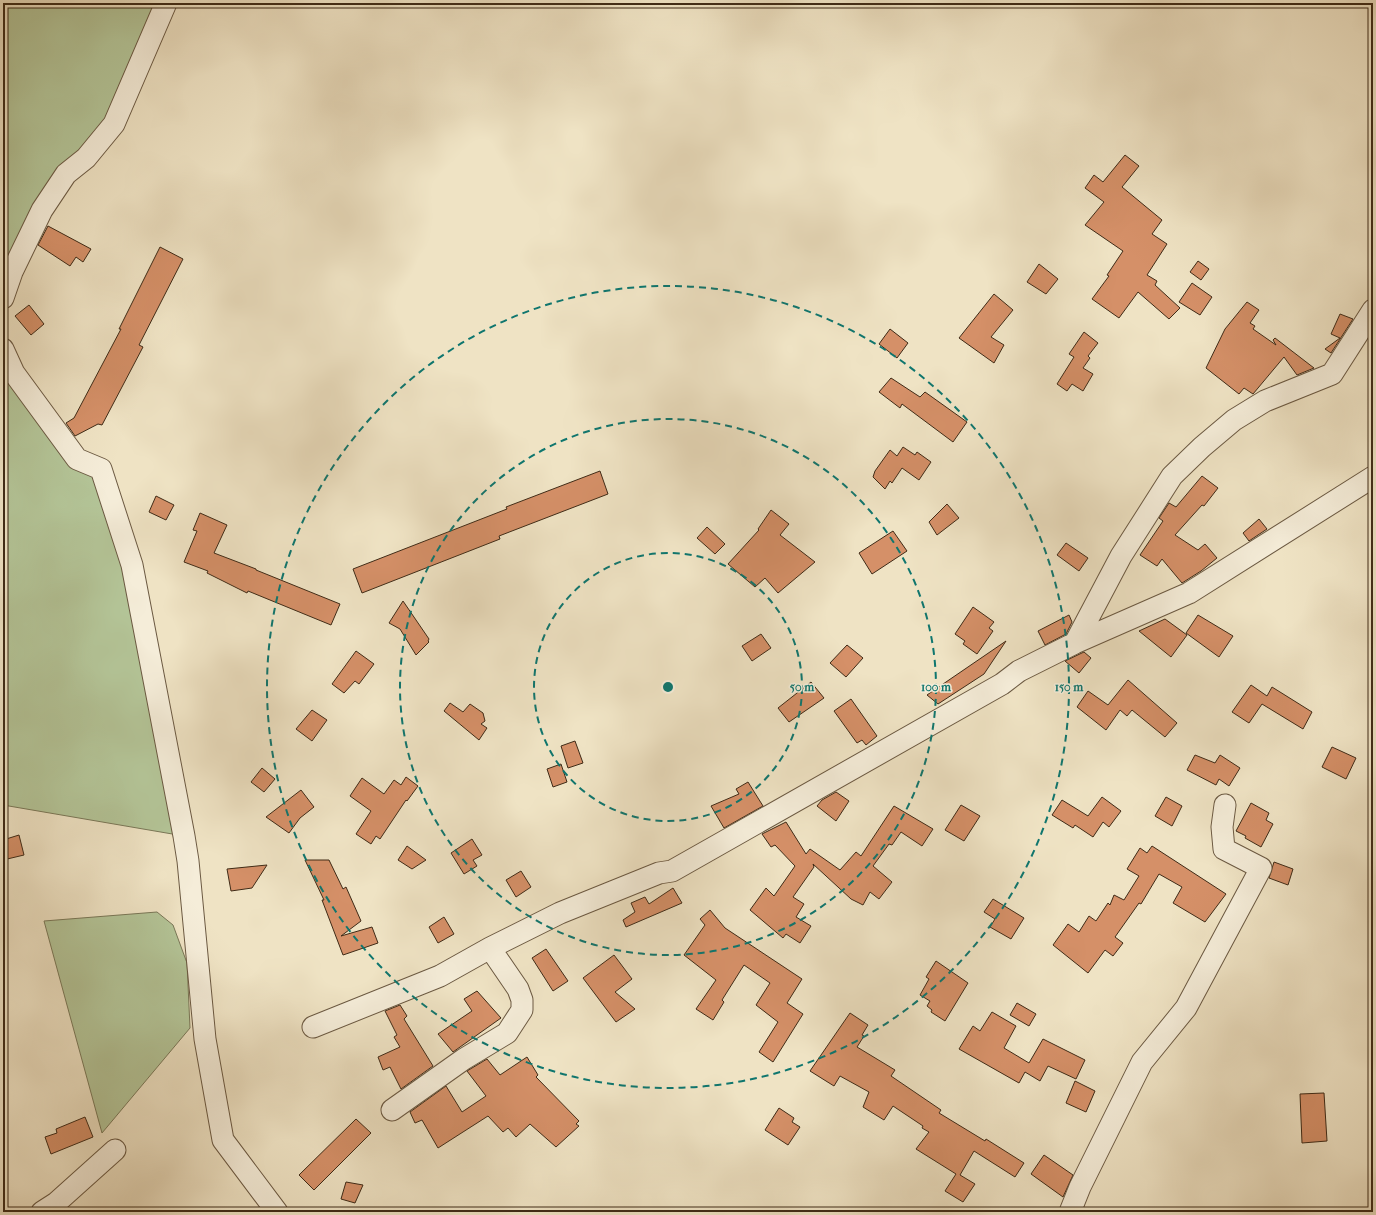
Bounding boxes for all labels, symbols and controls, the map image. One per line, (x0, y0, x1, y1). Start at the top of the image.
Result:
centre of rings (661, 680, 675, 694)
text: 50 m (790, 680, 815, 694)
text: 100 m (921, 680, 952, 694)
text: 150 m (1055, 680, 1084, 694)

